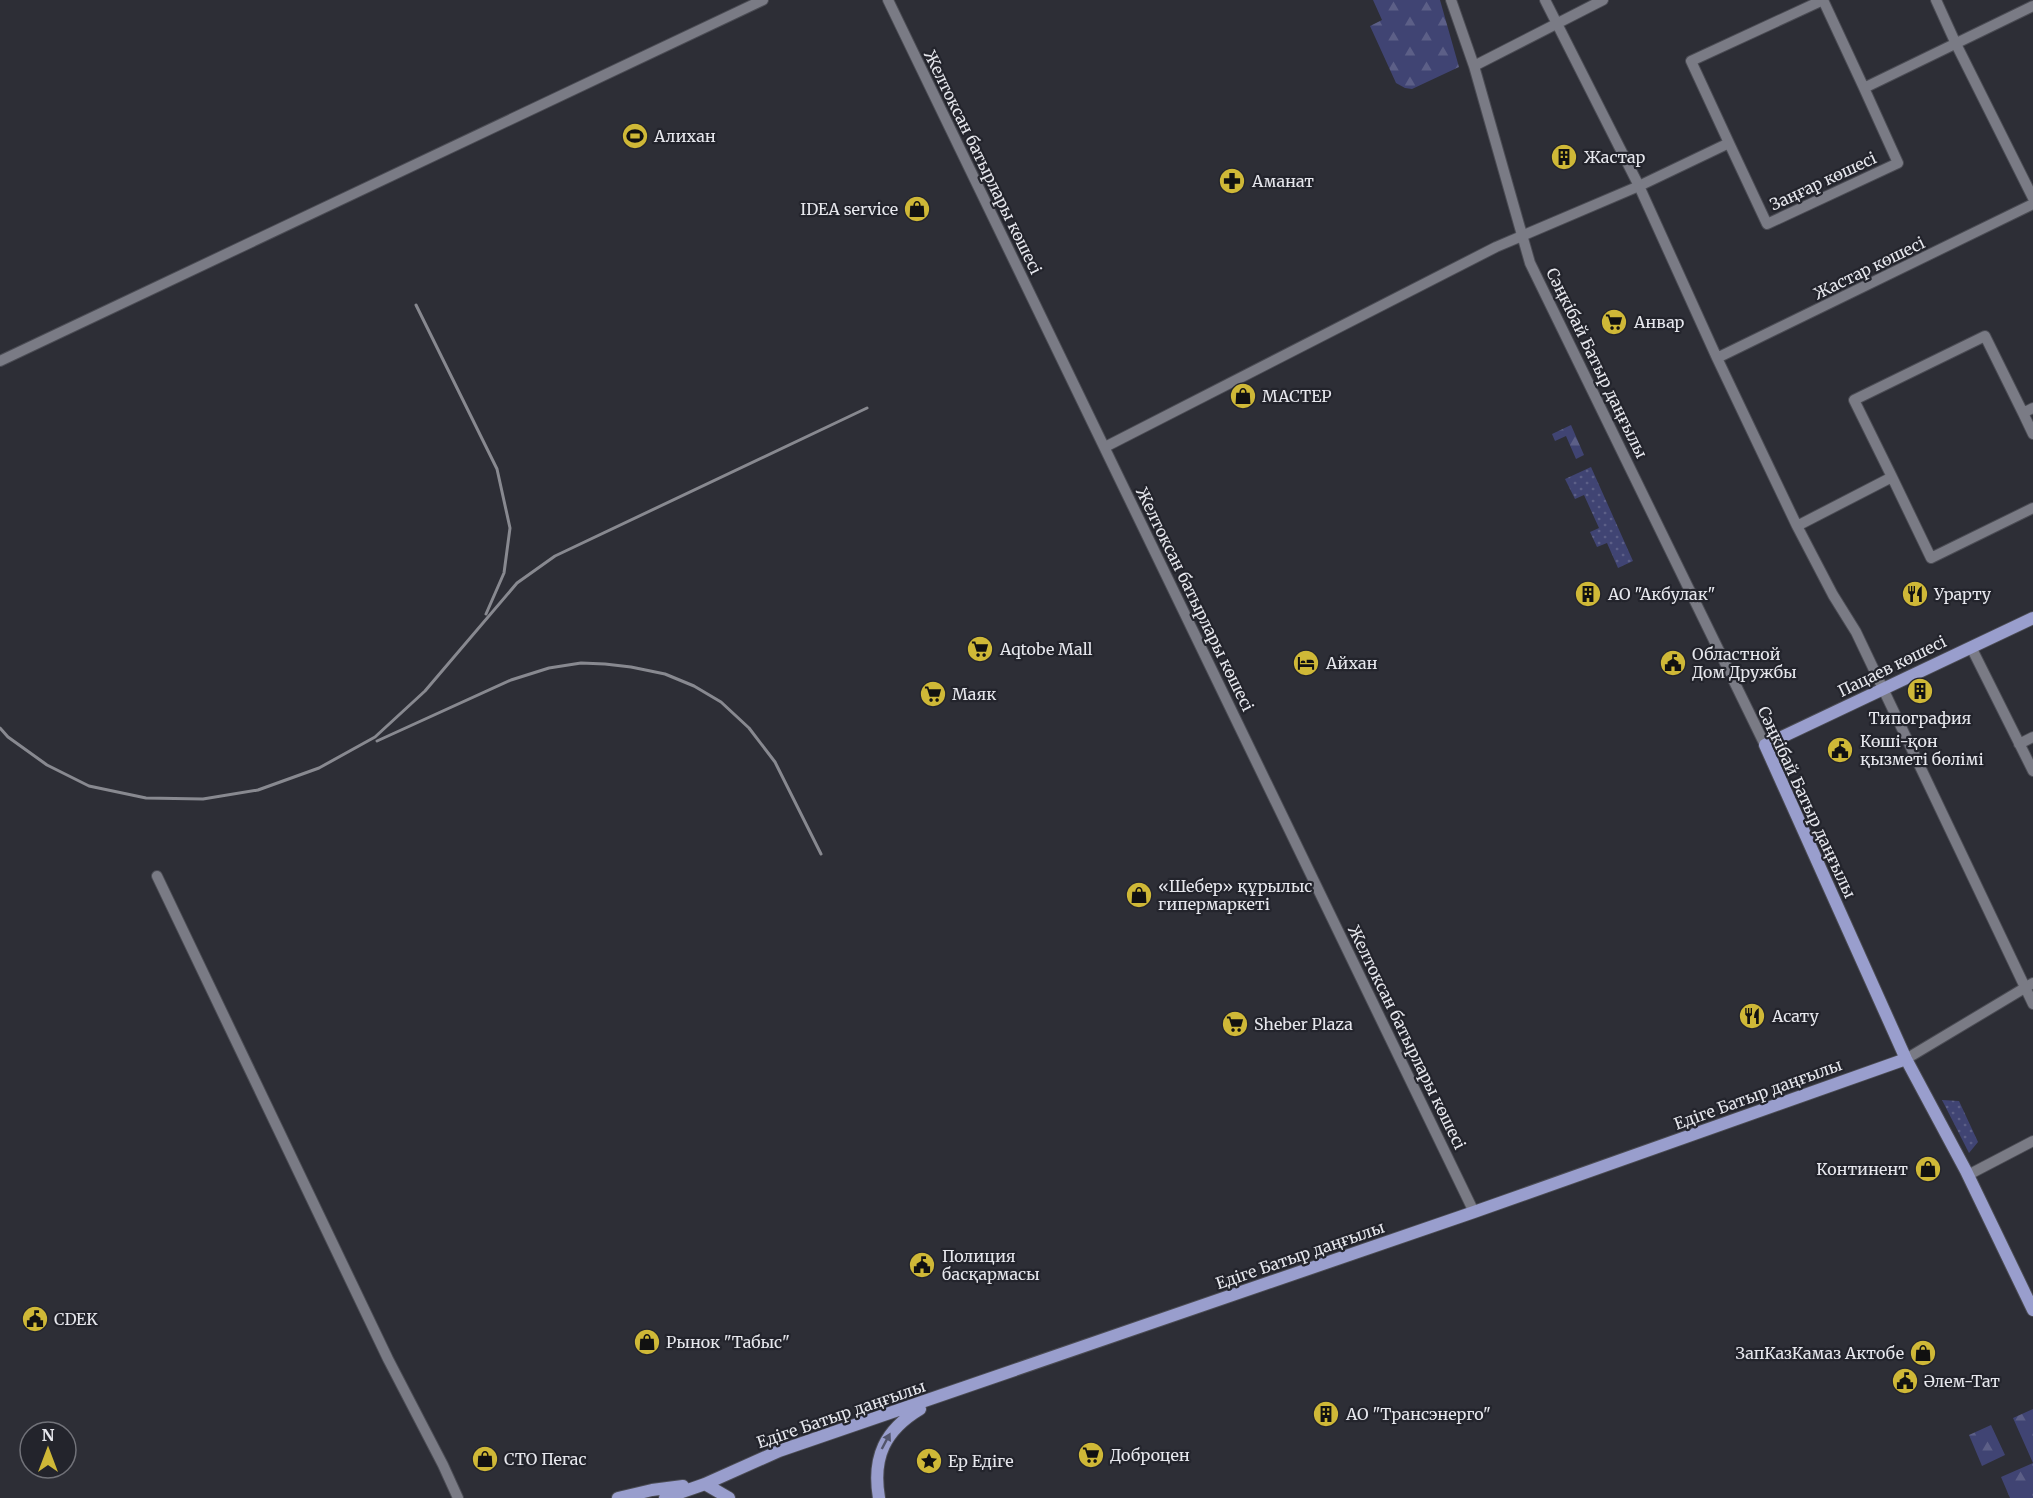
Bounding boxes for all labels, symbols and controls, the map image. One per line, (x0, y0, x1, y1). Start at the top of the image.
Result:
street label: Желтоксан батырлары көшесі (920, 47, 1046, 277)
sports icon: Алихан (620, 121, 650, 151)
place label: Алихан (653, 126, 716, 146)
building icon: Жастар (1549, 142, 1579, 172)
place label: Жастар (1584, 147, 1646, 167)
street label: Заңғар көшесі (1766, 148, 1880, 214)
pharmacy icon: Аманат (1217, 166, 1247, 196)
place label: Аманат (1251, 171, 1314, 191)
shop icon: IDEA service (902, 194, 932, 224)
place label: IDEA service (800, 199, 898, 219)
street label: Жастар көшесі (1810, 232, 1928, 304)
street label: Сәңкібай Батыр даңғылы (1542, 265, 1652, 462)
supermarket icon: Анвар (1599, 307, 1629, 337)
place label: Анвар (1633, 312, 1685, 332)
shop icon: МАСТЕР (1228, 381, 1258, 411)
place label: МАСТЕР (1262, 386, 1332, 406)
street label: Желтоксан батырлары көшесі (1132, 484, 1258, 714)
building icon: АО "Акбулак" (1573, 579, 1603, 609)
restaurant icon: Урарту (1900, 579, 1930, 609)
place label: АО "Акбулак" (1607, 584, 1715, 604)
place label: Урарту (1933, 584, 1992, 604)
street label: Пацаев көшесі (1835, 631, 1949, 701)
supermarket icon: Aqtobe Mall (965, 634, 995, 664)
place label: Aqtobe Mall (999, 639, 1093, 659)
place label: Областной Дом Дружбы (1692, 644, 1797, 682)
hotel icon: Айхан (1291, 648, 1321, 678)
public building icon: Областной Дом Дружбы (1658, 648, 1688, 678)
place label: Айхан (1325, 653, 1378, 673)
building icon: Типография (1905, 676, 1935, 706)
supermarket icon: Маяк (918, 679, 948, 709)
place label: Маяк (952, 684, 996, 704)
street label: Сәңкібай Батыр даңғылы (1754, 703, 1860, 901)
place label: Типография (1869, 708, 1971, 728)
place label: Көші-қон қызметі бөлімі (1860, 731, 1984, 769)
public building icon: Көші-қон қызметі бөлімі (1825, 735, 1855, 765)
place label: «Шебер» құрылыс гипермаркеті (1158, 876, 1312, 914)
shop icon: «Шебер» құрылыс гипермаркеті (1124, 880, 1154, 910)
street label: Желтоксан батырлары көшесі (1344, 922, 1470, 1152)
restaurant icon: Асату (1737, 1001, 1767, 1031)
place label: Асату (1771, 1006, 1819, 1026)
supermarket icon: Sheber Plaza (1220, 1009, 1250, 1039)
place label: Sheber Plaza (1254, 1014, 1353, 1034)
street label: Едіге Батыр даңғылы (1671, 1054, 1845, 1134)
shop icon: Континент (1913, 1154, 1943, 1184)
place label: Континент (1816, 1159, 1908, 1179)
street label: Едіге Батыр даңғылы (1213, 1217, 1387, 1293)
place label: Полиция басқармасы (942, 1246, 1040, 1284)
public building icon: Полиция басқармасы (907, 1250, 937, 1280)
public building icon: CDEK (20, 1304, 50, 1334)
place label: CDEK (54, 1309, 98, 1329)
shop icon: Рынок "Табыс" (632, 1327, 662, 1357)
place label: Рынок "Табыс" (666, 1332, 790, 1352)
shop icon: ЗапКазКамаз Актобе (1908, 1338, 1938, 1368)
place label: ЗапКазКамаз Актобе (1736, 1343, 1904, 1363)
public building icon: Әлем-Тат (1890, 1366, 1920, 1396)
place label: Әлем-Тат (1924, 1371, 2000, 1391)
street label: Едіге Батыр даңғылы (754, 1376, 928, 1452)
building icon: АО "Трансэнерго" (1311, 1399, 1341, 1429)
place label: АО "Трансэнерго" (1345, 1404, 1491, 1424)
north arrow (18, 1420, 78, 1480)
text: N (42, 1425, 55, 1445)
one-way arrow (881, 1433, 891, 1450)
supermarket icon: Доброцен (1076, 1440, 1106, 1470)
shop icon: СТО Пегас (470, 1444, 500, 1474)
place label: Доброцен (1110, 1445, 1190, 1465)
place icon: Ер Едіге (914, 1446, 944, 1476)
place label: СТО Пегас (504, 1449, 586, 1469)
place label: Ер Едіге (948, 1451, 1014, 1471)

